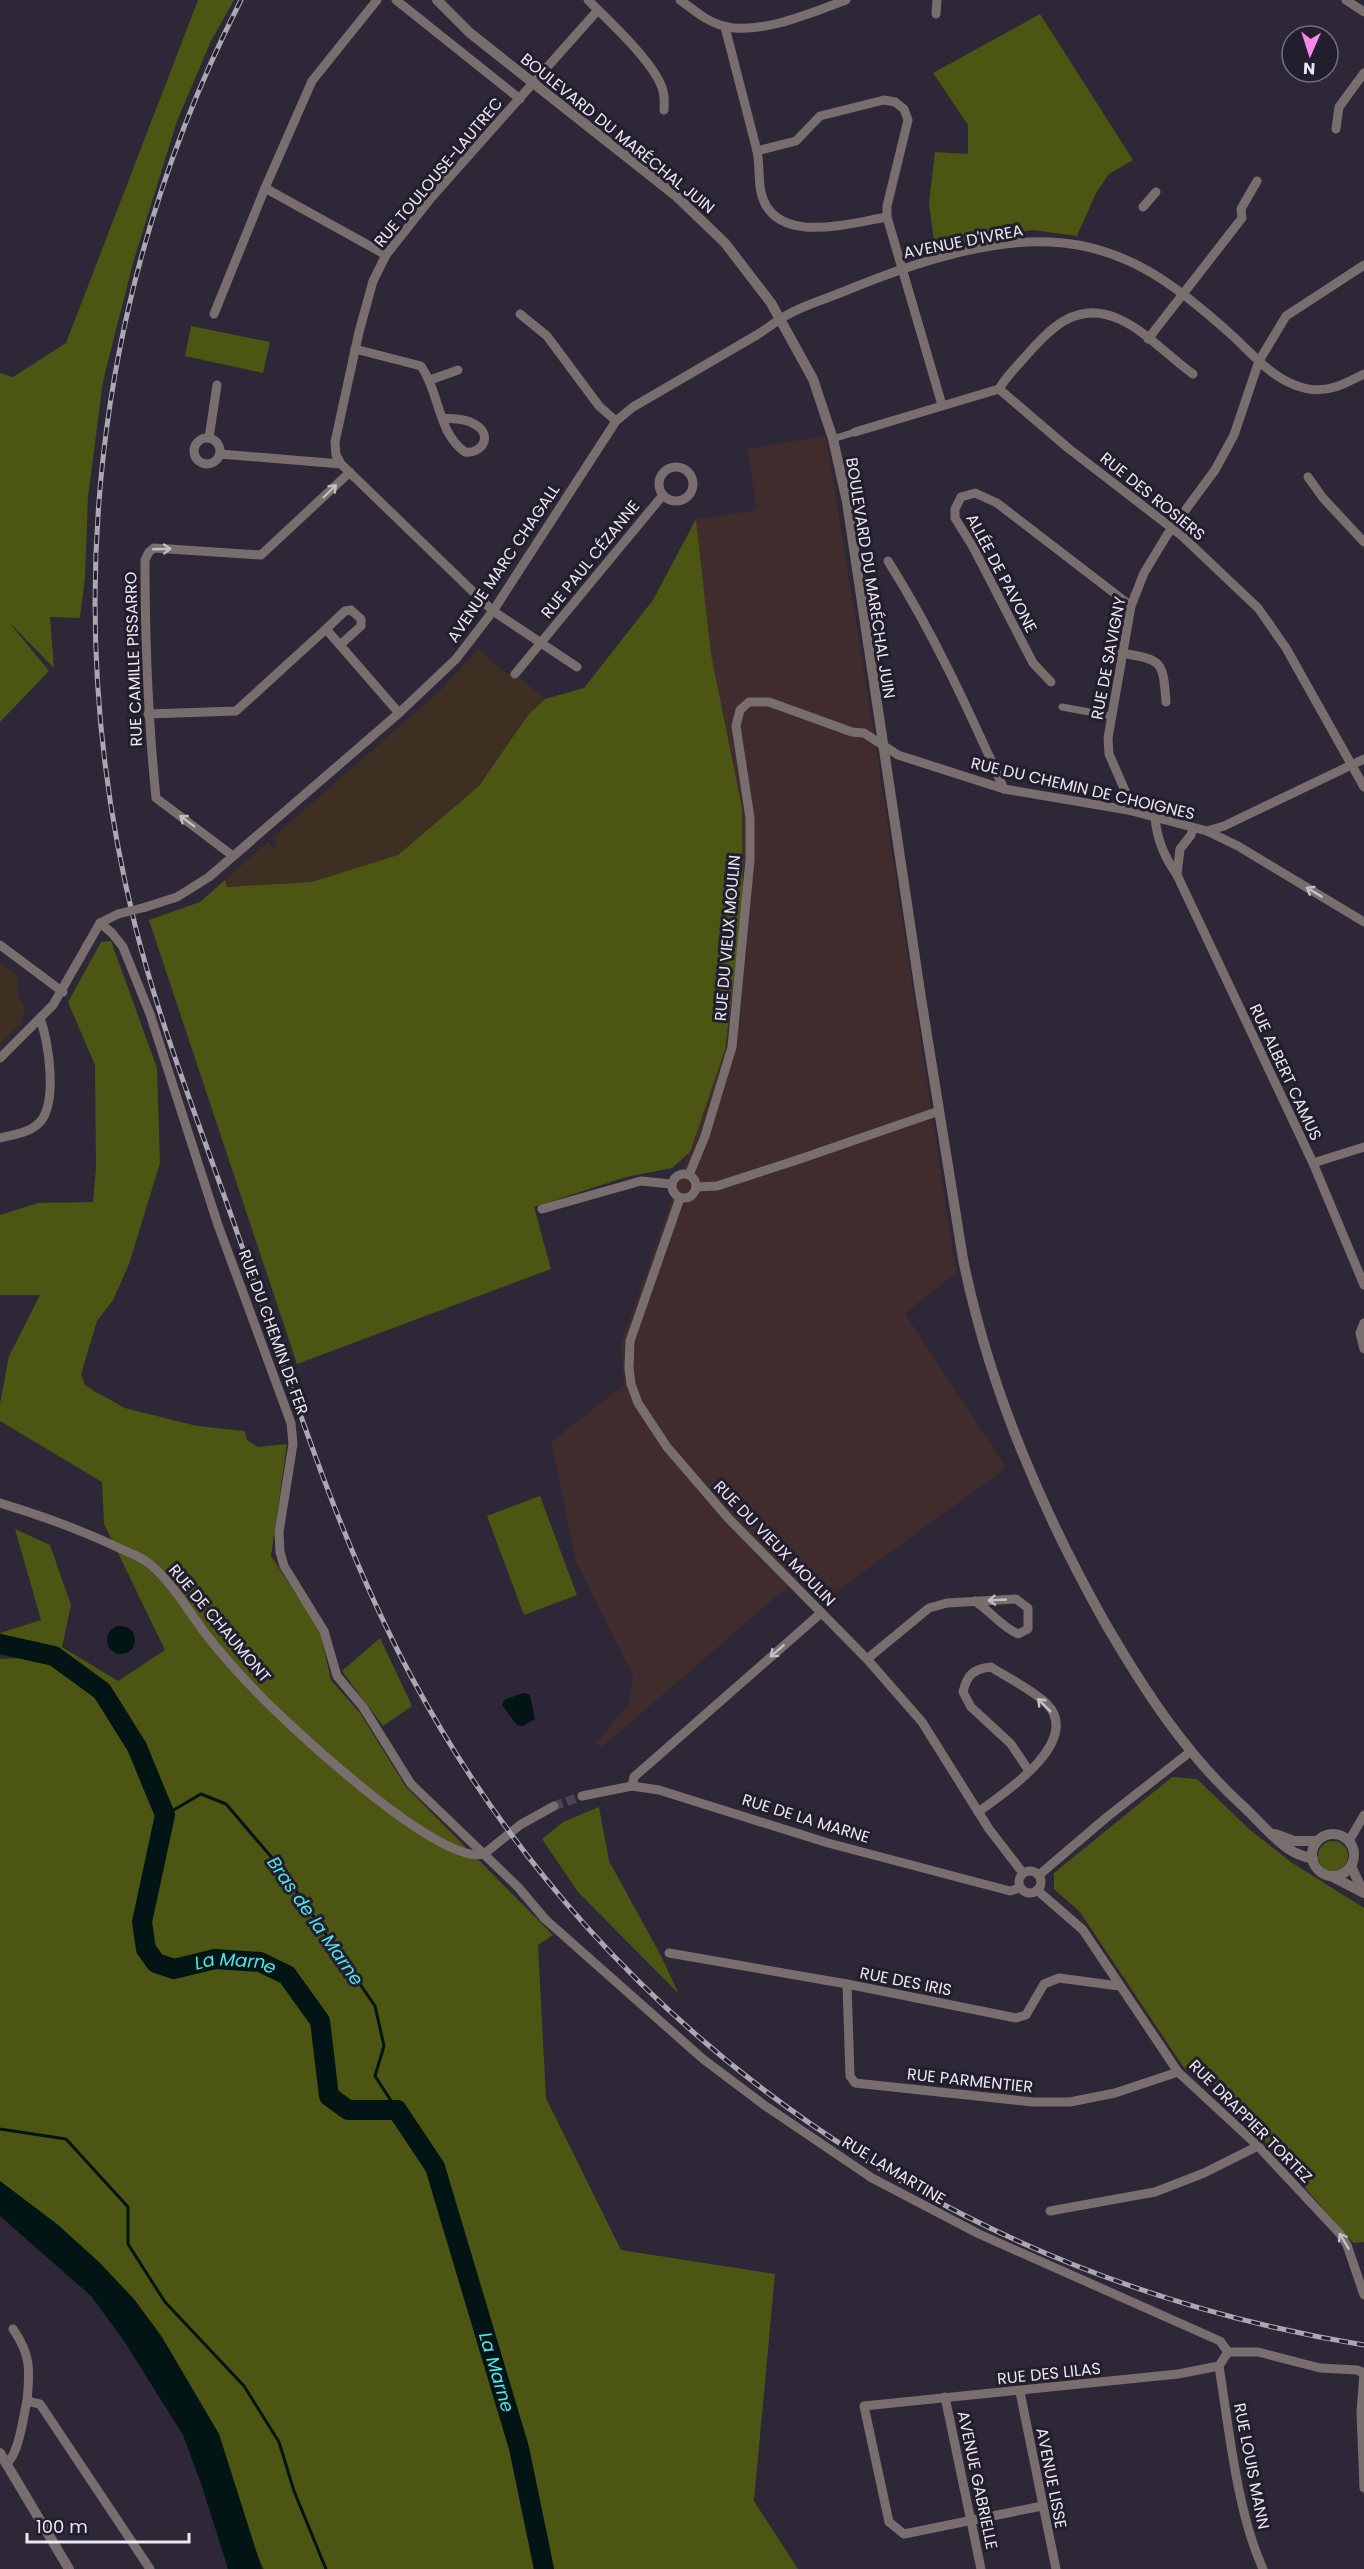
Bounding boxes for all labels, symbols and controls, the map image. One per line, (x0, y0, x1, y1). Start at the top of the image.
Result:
north arrow (1280, 24, 1340, 84)
street label: BOULEVARD DU MARÉCHAL JUIN (516, 48, 720, 219)
text: N (1303, 57, 1316, 80)
street label: RUE TOULOUSE-LAUTREC (369, 92, 508, 252)
street label: AVENUE D'IVREA (901, 219, 1025, 264)
street label: RUE DES ROSIERS (1095, 447, 1210, 546)
street label: BOULEVARD DU MARÉCHAL JUIN (840, 456, 901, 700)
street label: AVENUE MARC CHAGALL (442, 479, 565, 647)
one-way arrow (323, 483, 338, 498)
street label: RUE PAUL CÉZANNE (536, 495, 645, 623)
street label: ALLÉE DE PAVONE (960, 510, 1043, 637)
one-way arrow (151, 544, 171, 555)
street label: RUE CAMILLE PISSARRO (119, 571, 148, 747)
street label: RUE DE SAVIGNY (1085, 594, 1132, 722)
street label: RUE DU CHEMIN DE CHOIGNES (969, 751, 1197, 825)
one-way arrow (179, 815, 195, 827)
street label: RUE DU VIEUX MOULIN (709, 854, 746, 1022)
one-way arrow (1306, 885, 1323, 897)
street label: RUE ALBERT CAMUS (1244, 1000, 1327, 1144)
street label: RUE DU CHEMIN DE FER (233, 1246, 314, 1418)
street label: RUE DU VIEUX MOULIN (708, 1475, 841, 1611)
street label: RUE DE CHAUMONT (163, 1559, 276, 1688)
one-way arrow (988, 1594, 1008, 1605)
one-way arrow (769, 1645, 785, 1658)
one-way arrow (1037, 1698, 1052, 1712)
street label: RUE DE LA MARNE (739, 1788, 873, 1849)
water label: Bras de la Marne (261, 1851, 369, 1990)
water label: La Marne (192, 1946, 281, 1980)
street label: RUE DES IRIS (858, 1961, 954, 2002)
street label: RUE DRAPPIER TORTEZ (1184, 2055, 1317, 2188)
street label: RUE PARMENTIER (906, 2062, 1034, 2099)
street label: RUE LAMARTINE (838, 2130, 950, 2210)
one-way arrow (1338, 2233, 1350, 2250)
water label: La Marne (473, 2329, 521, 2415)
street label: RUE DES LILAS (996, 2357, 1102, 2390)
street label: RUE LOUIS MANN (1228, 2401, 1275, 2531)
street label: AVENUE GABRIELLE (952, 2409, 1003, 2552)
street label: AVENUE LISSE (1030, 2426, 1073, 2530)
scale bar (27, 2506, 189, 2544)
text: 100 m (36, 2514, 88, 2539)

